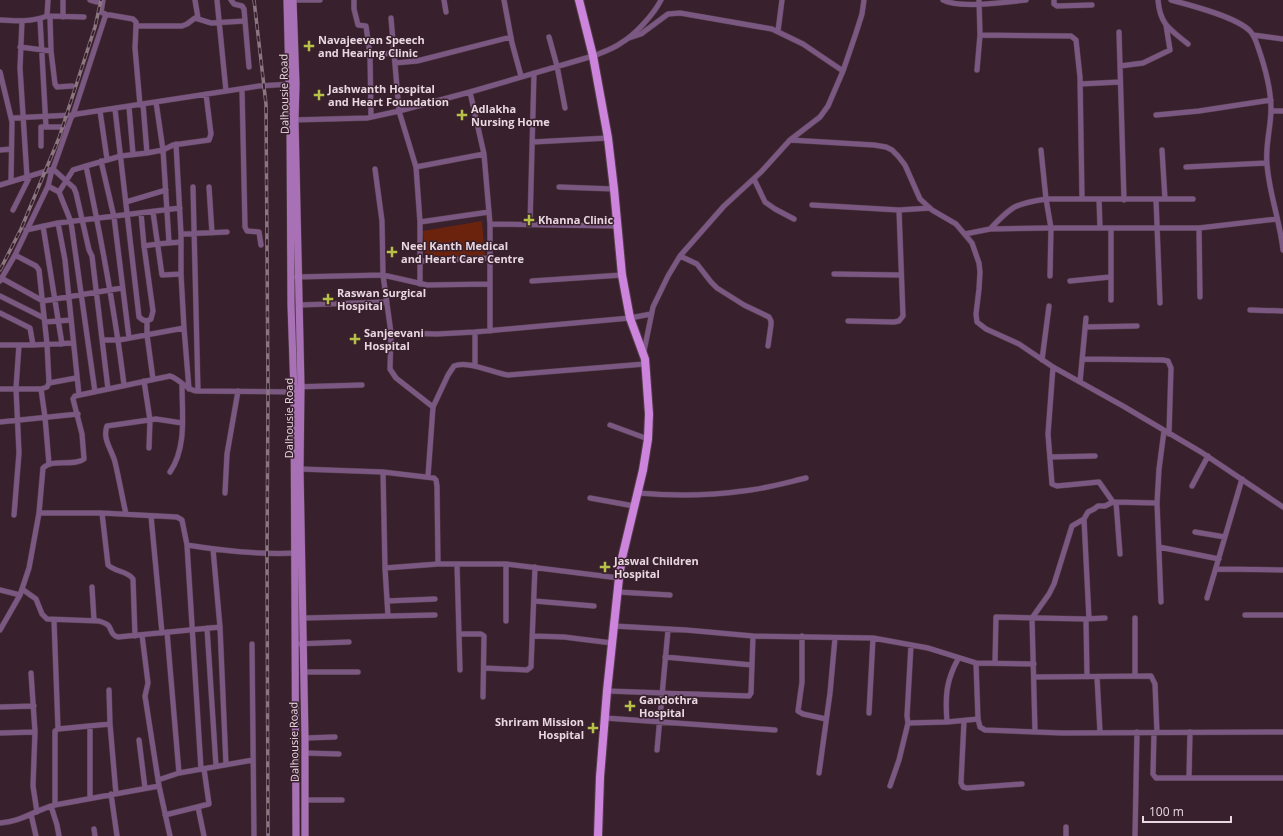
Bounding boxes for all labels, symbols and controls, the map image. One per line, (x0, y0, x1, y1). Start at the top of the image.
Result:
place label: Navajeevan Speech and Hearing Clinic (318, 32, 425, 60)
marker: Navajeevan Speech and Hearing Clinic (303, 40, 315, 52)
street label: Dalhousie Road (275, 54, 292, 134)
place label: Jashwanth Hospital and Heart Foundation (327, 81, 449, 109)
marker: Jashwanth Hospital and Heart Foundation (313, 89, 325, 101)
place label: Adlakha Nursing Home (471, 101, 550, 129)
marker: Adlakha Nursing Home (456, 109, 468, 121)
place label: Khanna Clinic (538, 212, 613, 227)
marker: Khanna Clinic (523, 214, 535, 226)
place label: Neel Kanth Medical and Heart Care Centre (401, 238, 524, 266)
marker: Neel Kanth Medical and Heart Care Centre (386, 246, 398, 258)
place label: Raswan Surgical Hospital (337, 285, 426, 313)
marker: Raswan Surgical Hospital (322, 293, 334, 305)
place label: Sanjeevani Hospital (364, 325, 424, 353)
marker: Sanjeevani Hospital (349, 333, 361, 345)
street label: Dalhousie Road (281, 378, 296, 458)
place label: Jaswal Children Hospital (613, 553, 699, 581)
marker: Jaswal Children Hospital (599, 561, 611, 573)
place label: Gandothra Hospital (639, 692, 698, 720)
marker: Gandothra Hospital (624, 700, 636, 712)
street label: Dalhousie Road (285, 702, 302, 782)
place label: Shriram Mission Hospital (495, 714, 584, 742)
marker: Shriram Mission Hospital (587, 722, 599, 734)
scale bar (1143, 798, 1231, 824)
text: 100 m (1149, 803, 1184, 820)

